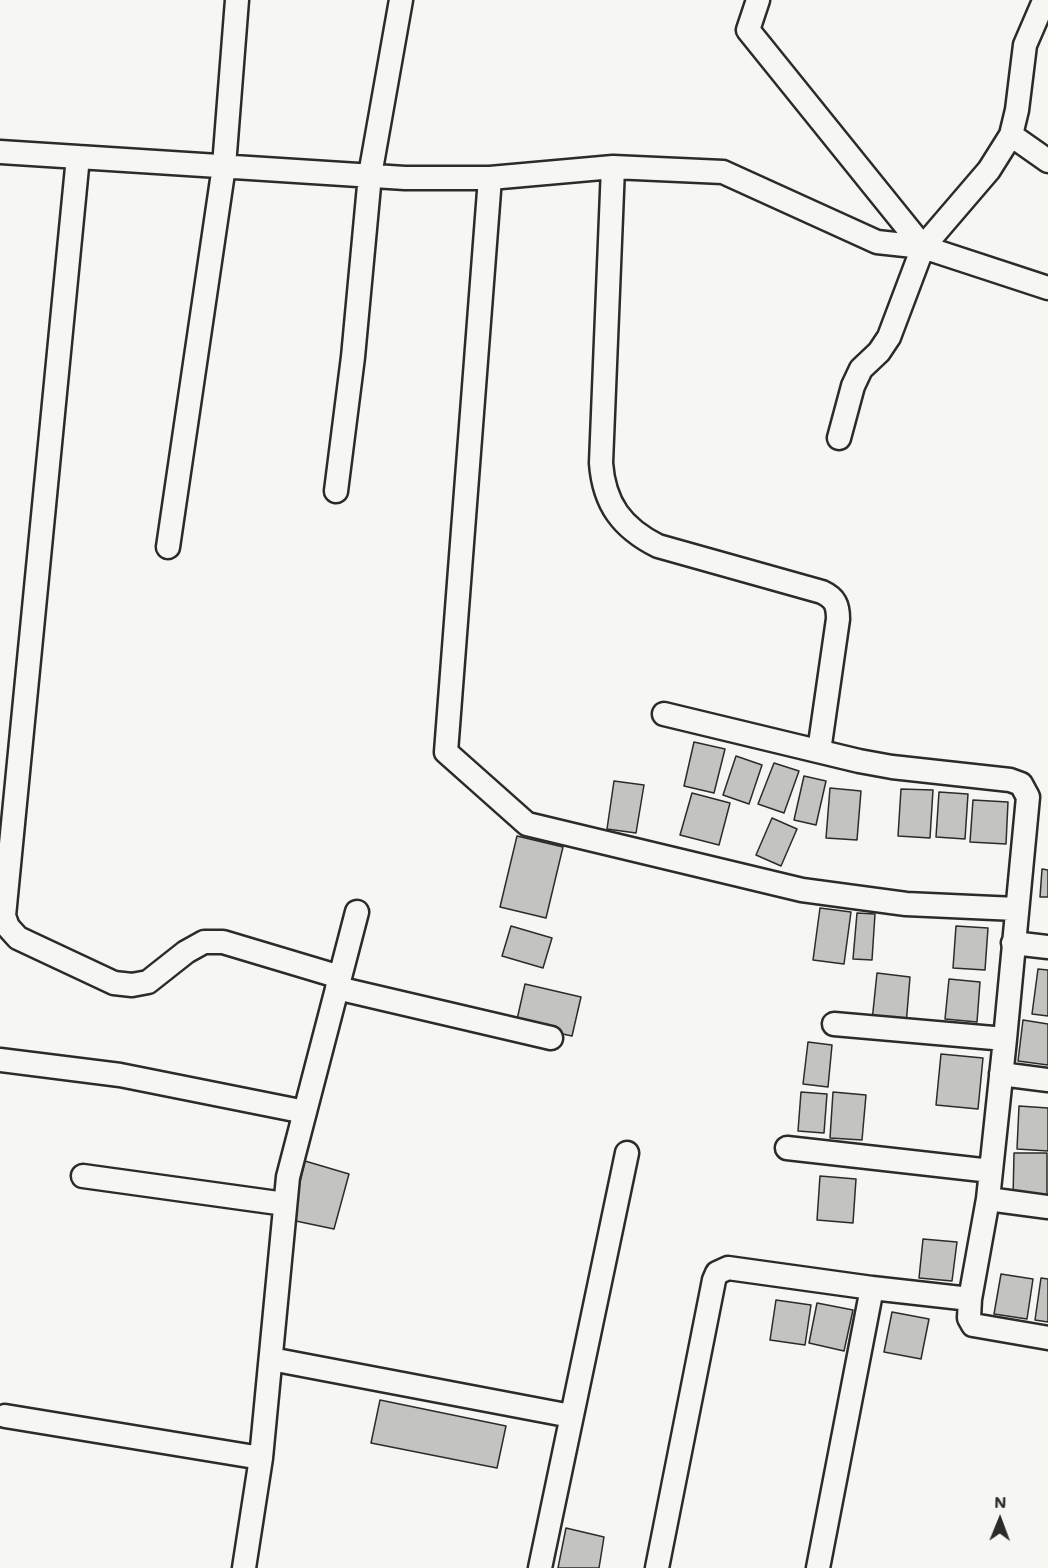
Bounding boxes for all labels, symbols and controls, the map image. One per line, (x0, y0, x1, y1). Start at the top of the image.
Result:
north arrow (970, 1490, 1030, 1550)
text: N (994, 1491, 1007, 1512)

